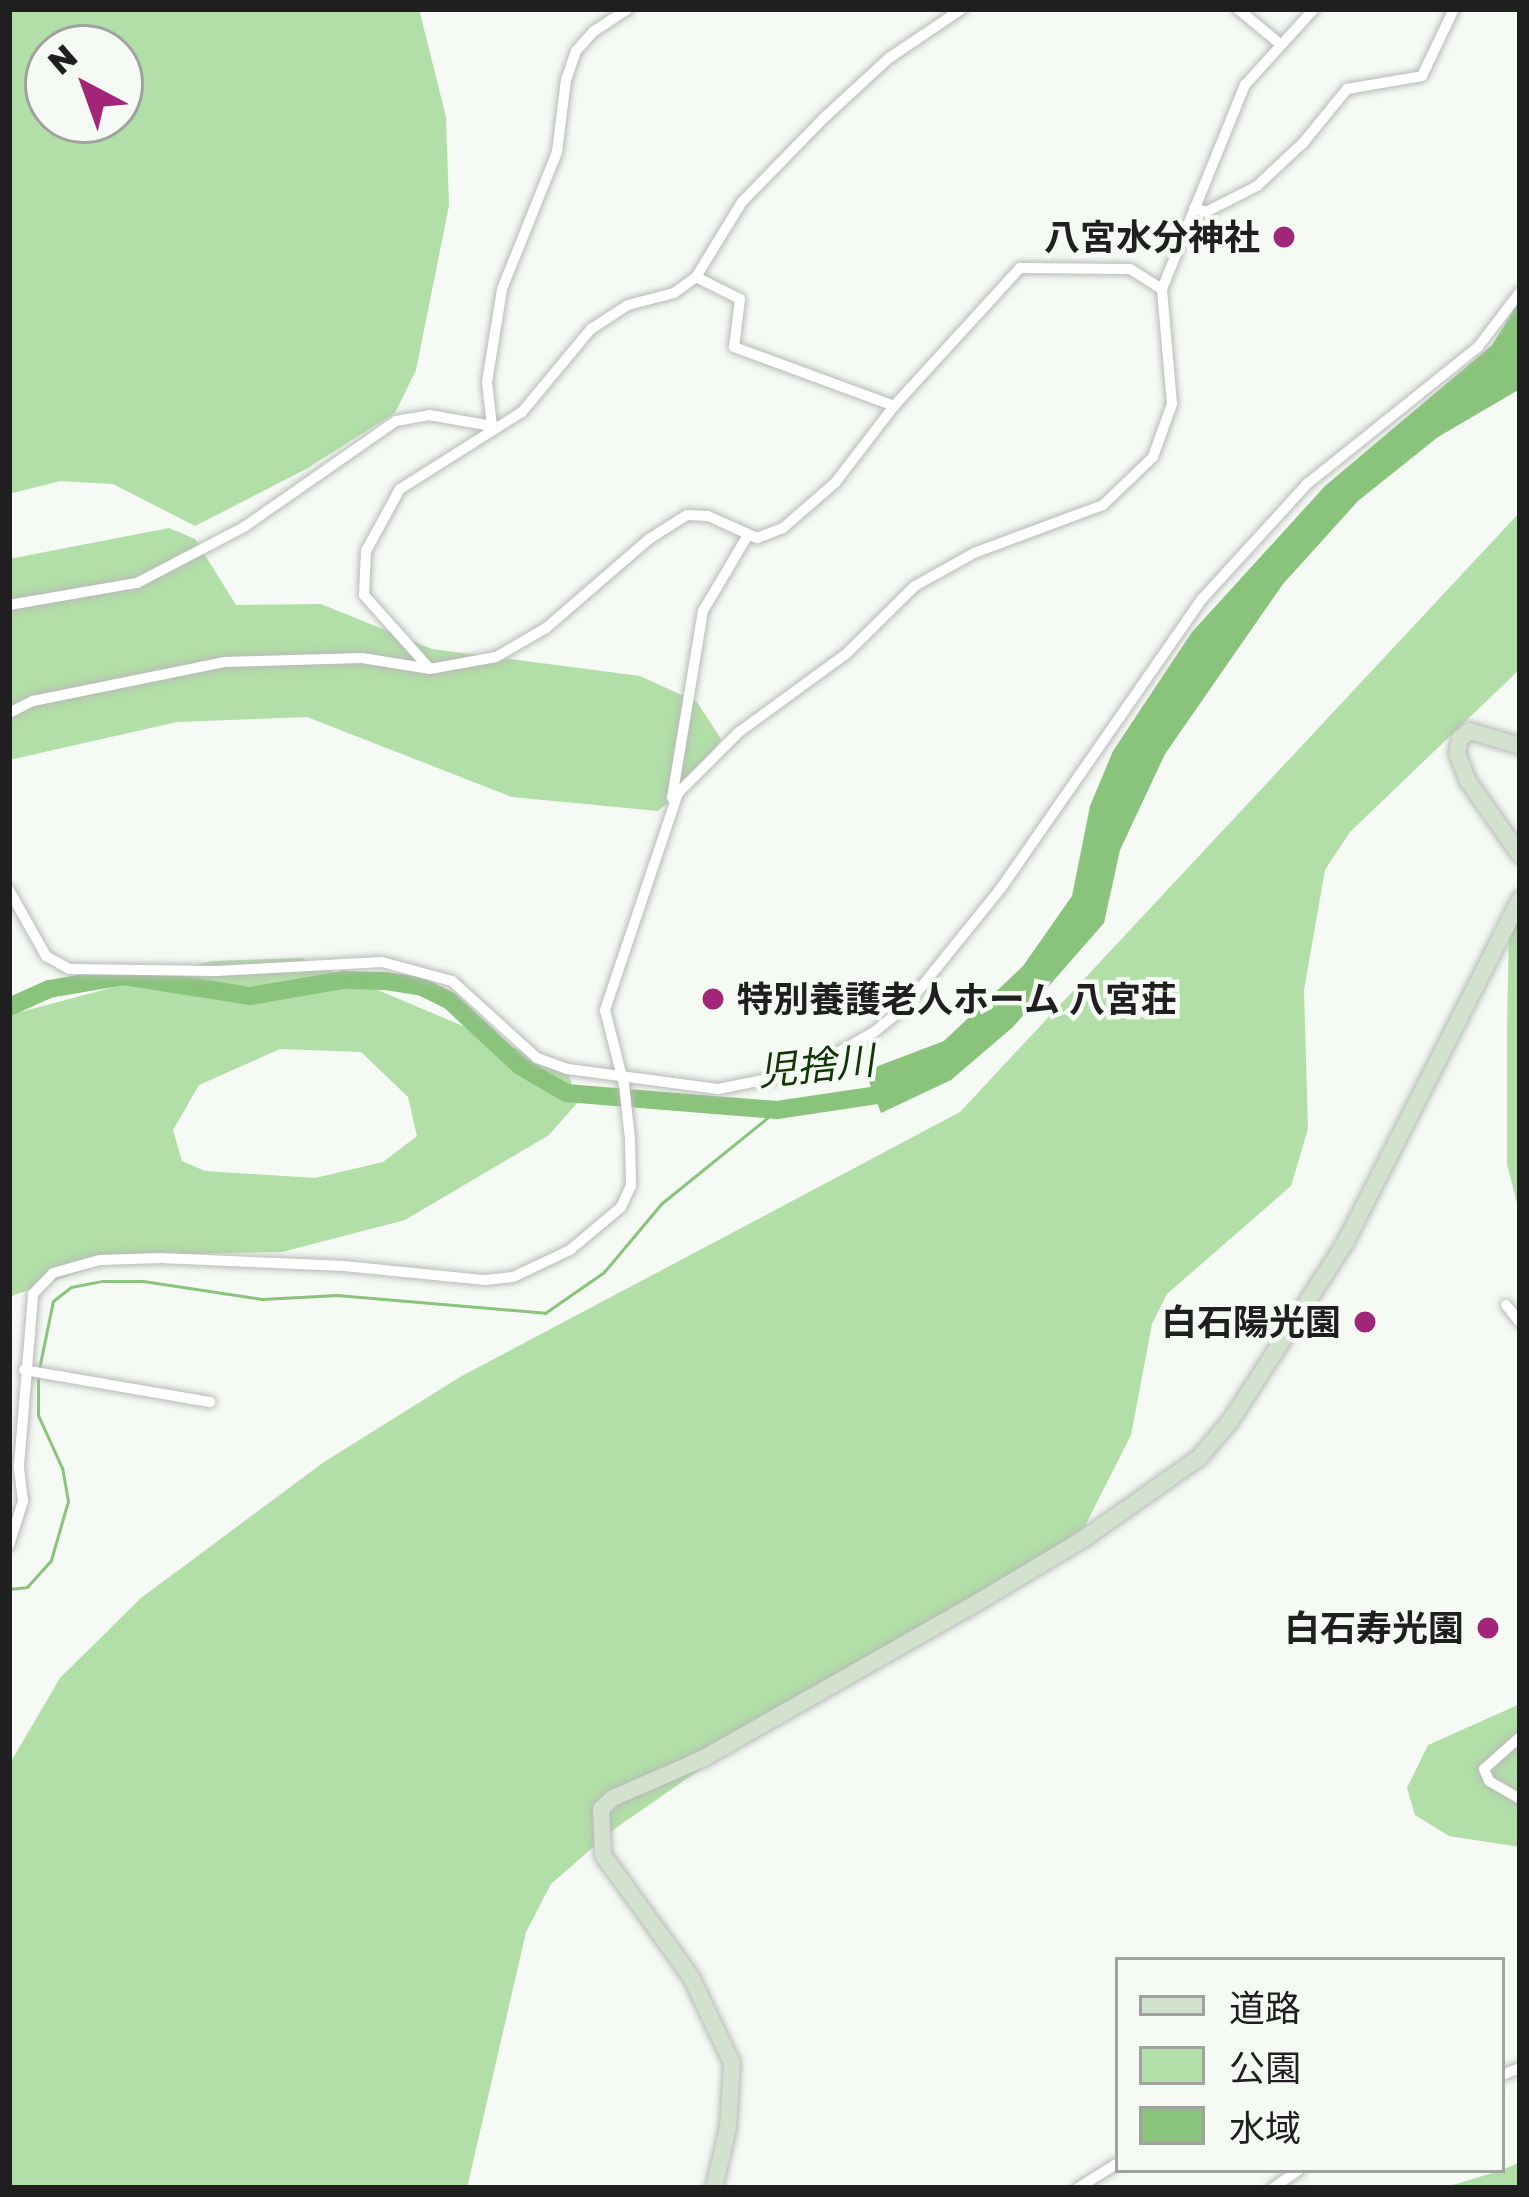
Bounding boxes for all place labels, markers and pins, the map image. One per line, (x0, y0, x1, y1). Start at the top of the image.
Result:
place label: 八宮水分神社 (1044, 215, 1260, 259)
marker: 八宮水分神社 (1271, 224, 1297, 250)
place label: 特別養護老人ホーム 八宮荘 (737, 977, 1178, 1021)
marker: 特別養護老人ホーム 八宮荘 (700, 986, 726, 1012)
place label: 白石陽光園 (1161, 1300, 1341, 1344)
marker: 白石陽光園 (1352, 1309, 1378, 1335)
place label: 白石寿光園 (1284, 1606, 1464, 1650)
marker: 白石寿光園 (1475, 1615, 1501, 1641)

